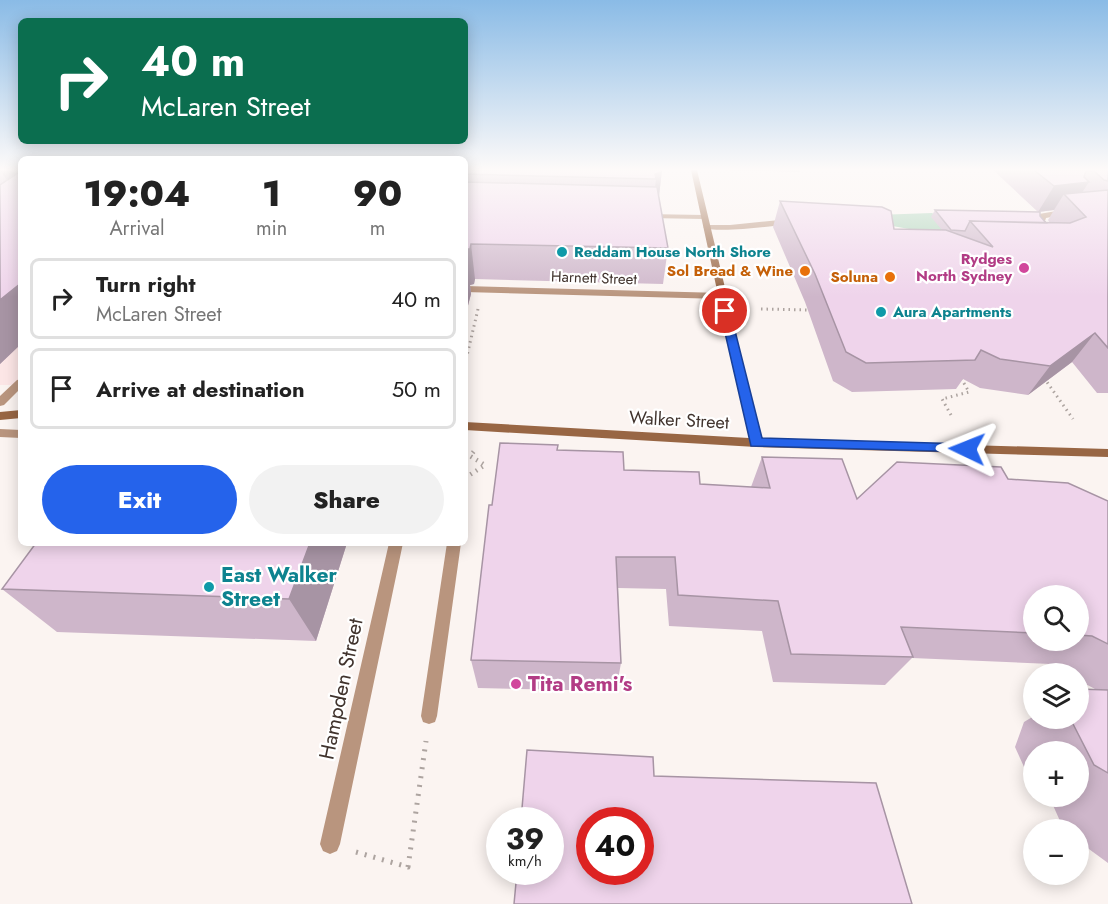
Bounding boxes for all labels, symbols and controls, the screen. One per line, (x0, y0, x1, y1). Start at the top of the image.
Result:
text: 40 m (141, 31, 245, 92)
icon: right (42, 42, 120, 120)
text: McLaren Street (141, 87, 310, 126)
text: 19:04 (84, 167, 190, 219)
text: 1 (262, 167, 281, 219)
text: 90 (353, 167, 402, 219)
text: Arrival (109, 214, 165, 243)
text: min (256, 214, 287, 243)
text: m (370, 214, 385, 243)
place label: Reddam House North Shore (574, 241, 771, 263)
marker: Reddam House North Shore (555, 245, 569, 259)
place label: Rydges North Sydney (916, 248, 1012, 287)
place label: Sol Bread & Wine (667, 260, 793, 282)
marker: Rydges North Sydney (1017, 261, 1031, 275)
marker: Sol Bread & Wine (798, 264, 812, 278)
street label: Harnett Street (551, 266, 638, 291)
place label: Soluna (830, 266, 878, 288)
text: Turn right (96, 268, 196, 300)
marker: Soluna (883, 270, 897, 284)
icon: right (45, 282, 78, 315)
text: 40 m (391, 283, 441, 315)
pin (699, 285, 750, 336)
icon: arrive (708, 294, 741, 327)
text: McLaren Street (96, 300, 221, 329)
place label: Aura Apartments (892, 301, 1012, 323)
marker: Aura Apartments (874, 305, 888, 319)
icon: arrive (45, 372, 78, 405)
text: Arrive at destination (96, 373, 305, 405)
text: 50 m (392, 373, 441, 405)
street label: Walker Street (628, 404, 730, 436)
position arrow (935, 417, 999, 481)
button: Exit (42, 465, 237, 534)
button: Share (249, 465, 444, 534)
place label: East Walker Street (221, 560, 338, 614)
marker: East Walker Street (202, 580, 216, 594)
map controls (1023, 585, 1089, 885)
button: search (1023, 585, 1089, 651)
street label: Hampden Street (311, 616, 371, 762)
button: layers (1023, 663, 1089, 729)
place label: Tita Remi's (528, 669, 633, 699)
marker: Tita Remi's (509, 677, 523, 691)
button: + (1023, 741, 1089, 807)
speed limit sign: 40 (576, 807, 654, 885)
text: 39 (506, 817, 544, 860)
button: − (1023, 819, 1089, 885)
text: km/h (508, 850, 542, 872)

